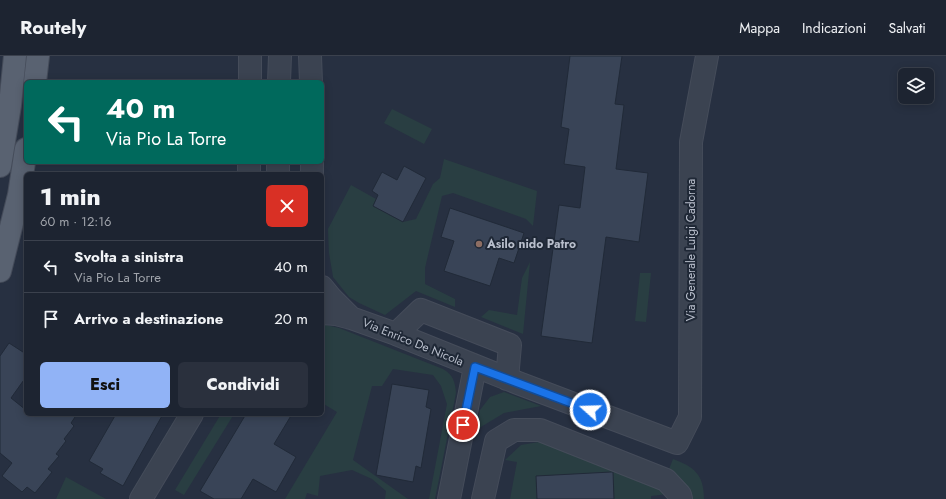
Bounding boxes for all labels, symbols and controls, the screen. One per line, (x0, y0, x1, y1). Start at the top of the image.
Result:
text: Routely (20, 14, 86, 41)
text: Mappa (739, 18, 780, 38)
text: Indicazioni (802, 18, 866, 38)
text: Salvati (888, 18, 926, 38)
map controls (898, 68, 934, 104)
button: layers (898, 68, 934, 104)
text: 40 m (106, 88, 175, 129)
icon: left (40, 96, 92, 148)
text: Via Pio La Torre (106, 126, 226, 152)
text: 1 min (40, 179, 101, 214)
street label: Via Generale Luigi Cadorna (682, 179, 700, 321)
button: close (266, 185, 308, 227)
text: 60 m · 12:16 (40, 212, 112, 231)
place label: Asilo nido Patro (486, 235, 576, 253)
marker: Asilo nido Patro (474, 239, 484, 249)
text: Svolta a sinistra (74, 246, 184, 268)
icon: left (40, 256, 62, 278)
text: 40 m (274, 256, 308, 278)
text: Via Pio La Torre (74, 268, 161, 287)
icon: arrive (40, 308, 62, 330)
text: Arrivo a destinazione (74, 308, 223, 330)
text: 20 m (274, 308, 308, 330)
street label: Via Enrico De Nicola (360, 313, 466, 371)
button: Esci (40, 362, 170, 408)
button: Condividi (178, 362, 308, 408)
position arrow (569, 389, 611, 431)
pin (446, 408, 480, 442)
icon: arrive (452, 414, 474, 436)

